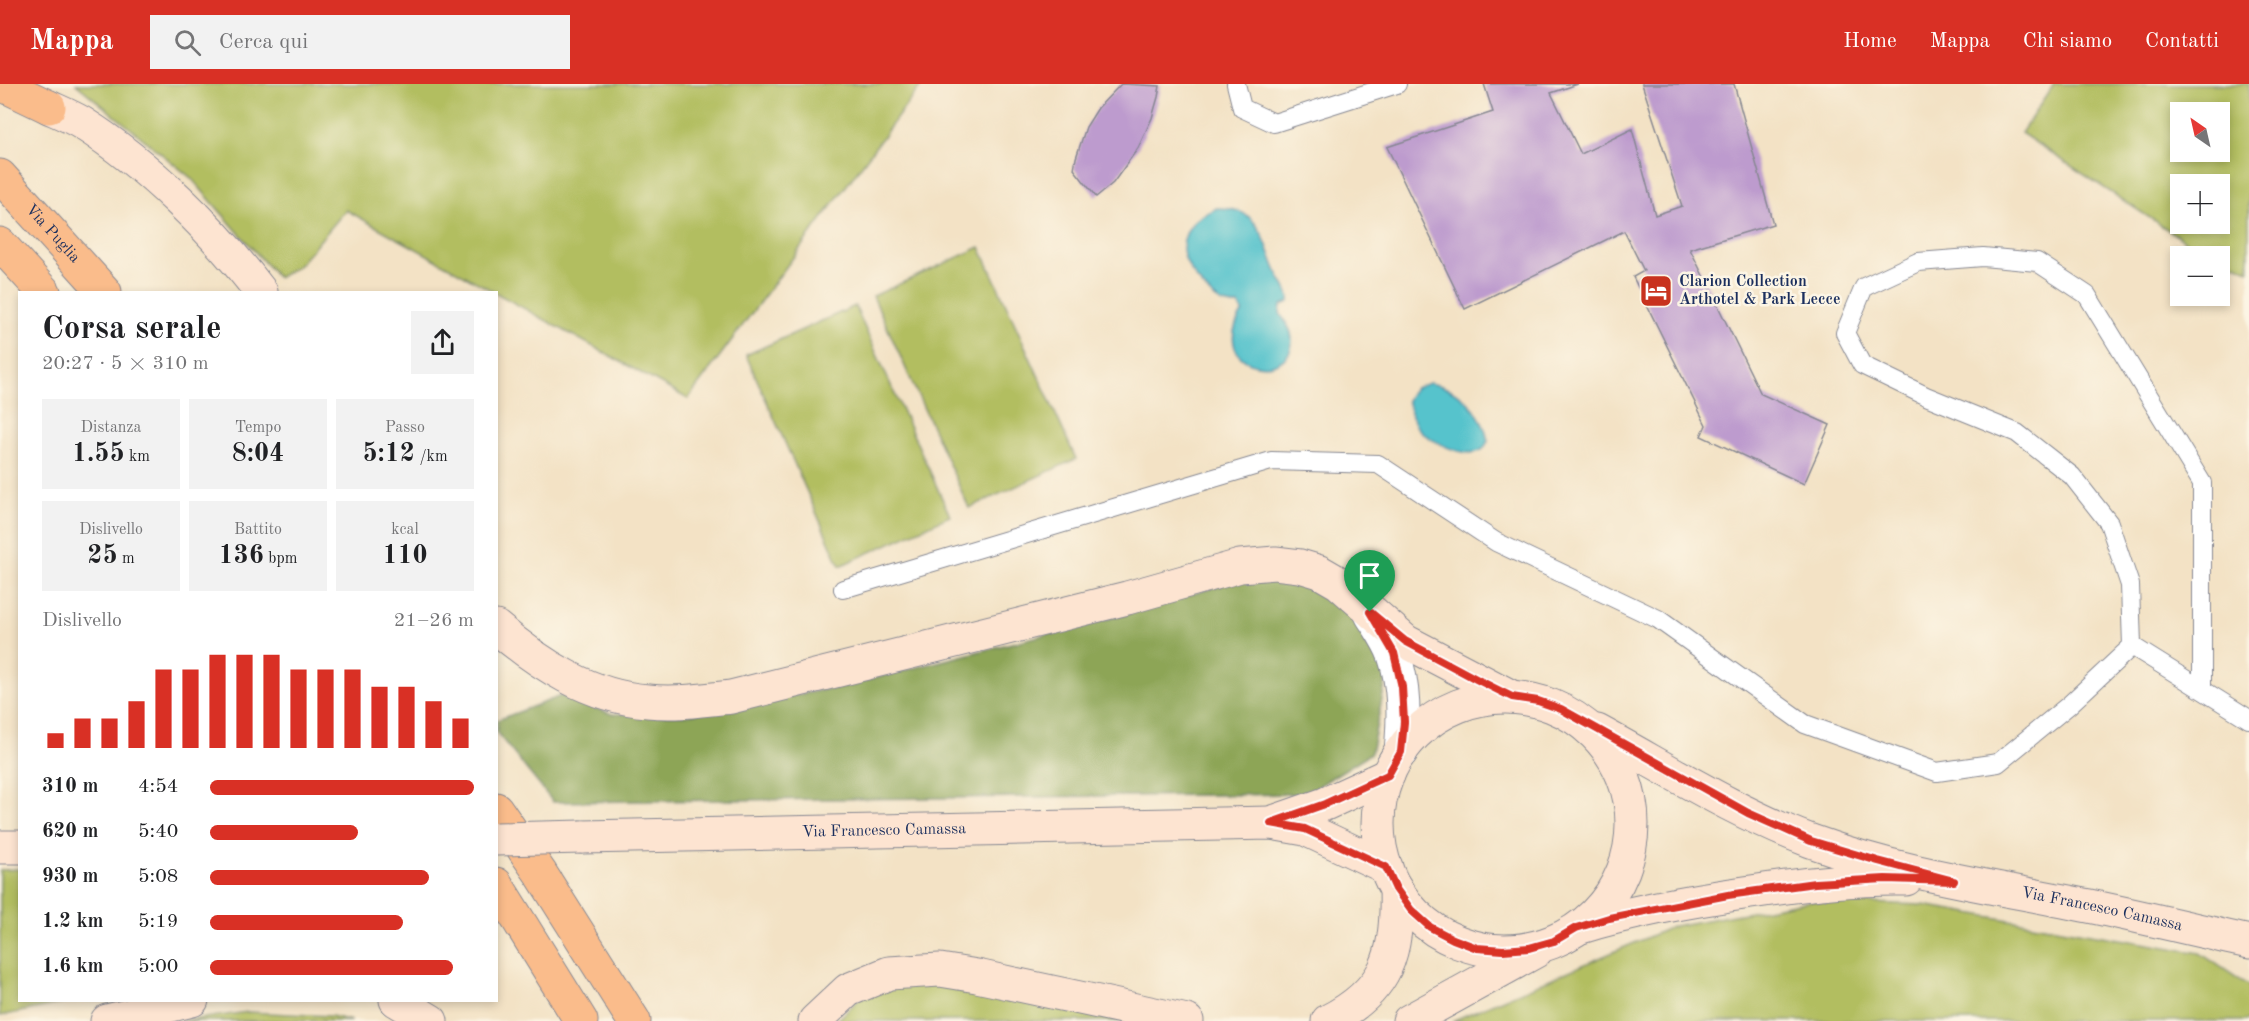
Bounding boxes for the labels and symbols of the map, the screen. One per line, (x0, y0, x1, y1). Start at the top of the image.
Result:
north arrow (2170, 102, 2230, 162)
street label: Via Puglia (22, 201, 83, 266)
hotel icon: Clarion Collection Arthotel & Park Lecce (1638, 273, 1674, 309)
place label: Clarion Collection Arthotel & Park Lecce (1679, 274, 1841, 308)
pin (1344, 550, 1395, 612)
street label: Via Francesco Camassa (802, 821, 966, 841)
street label: Via Francesco Camassa (2020, 885, 2184, 934)

